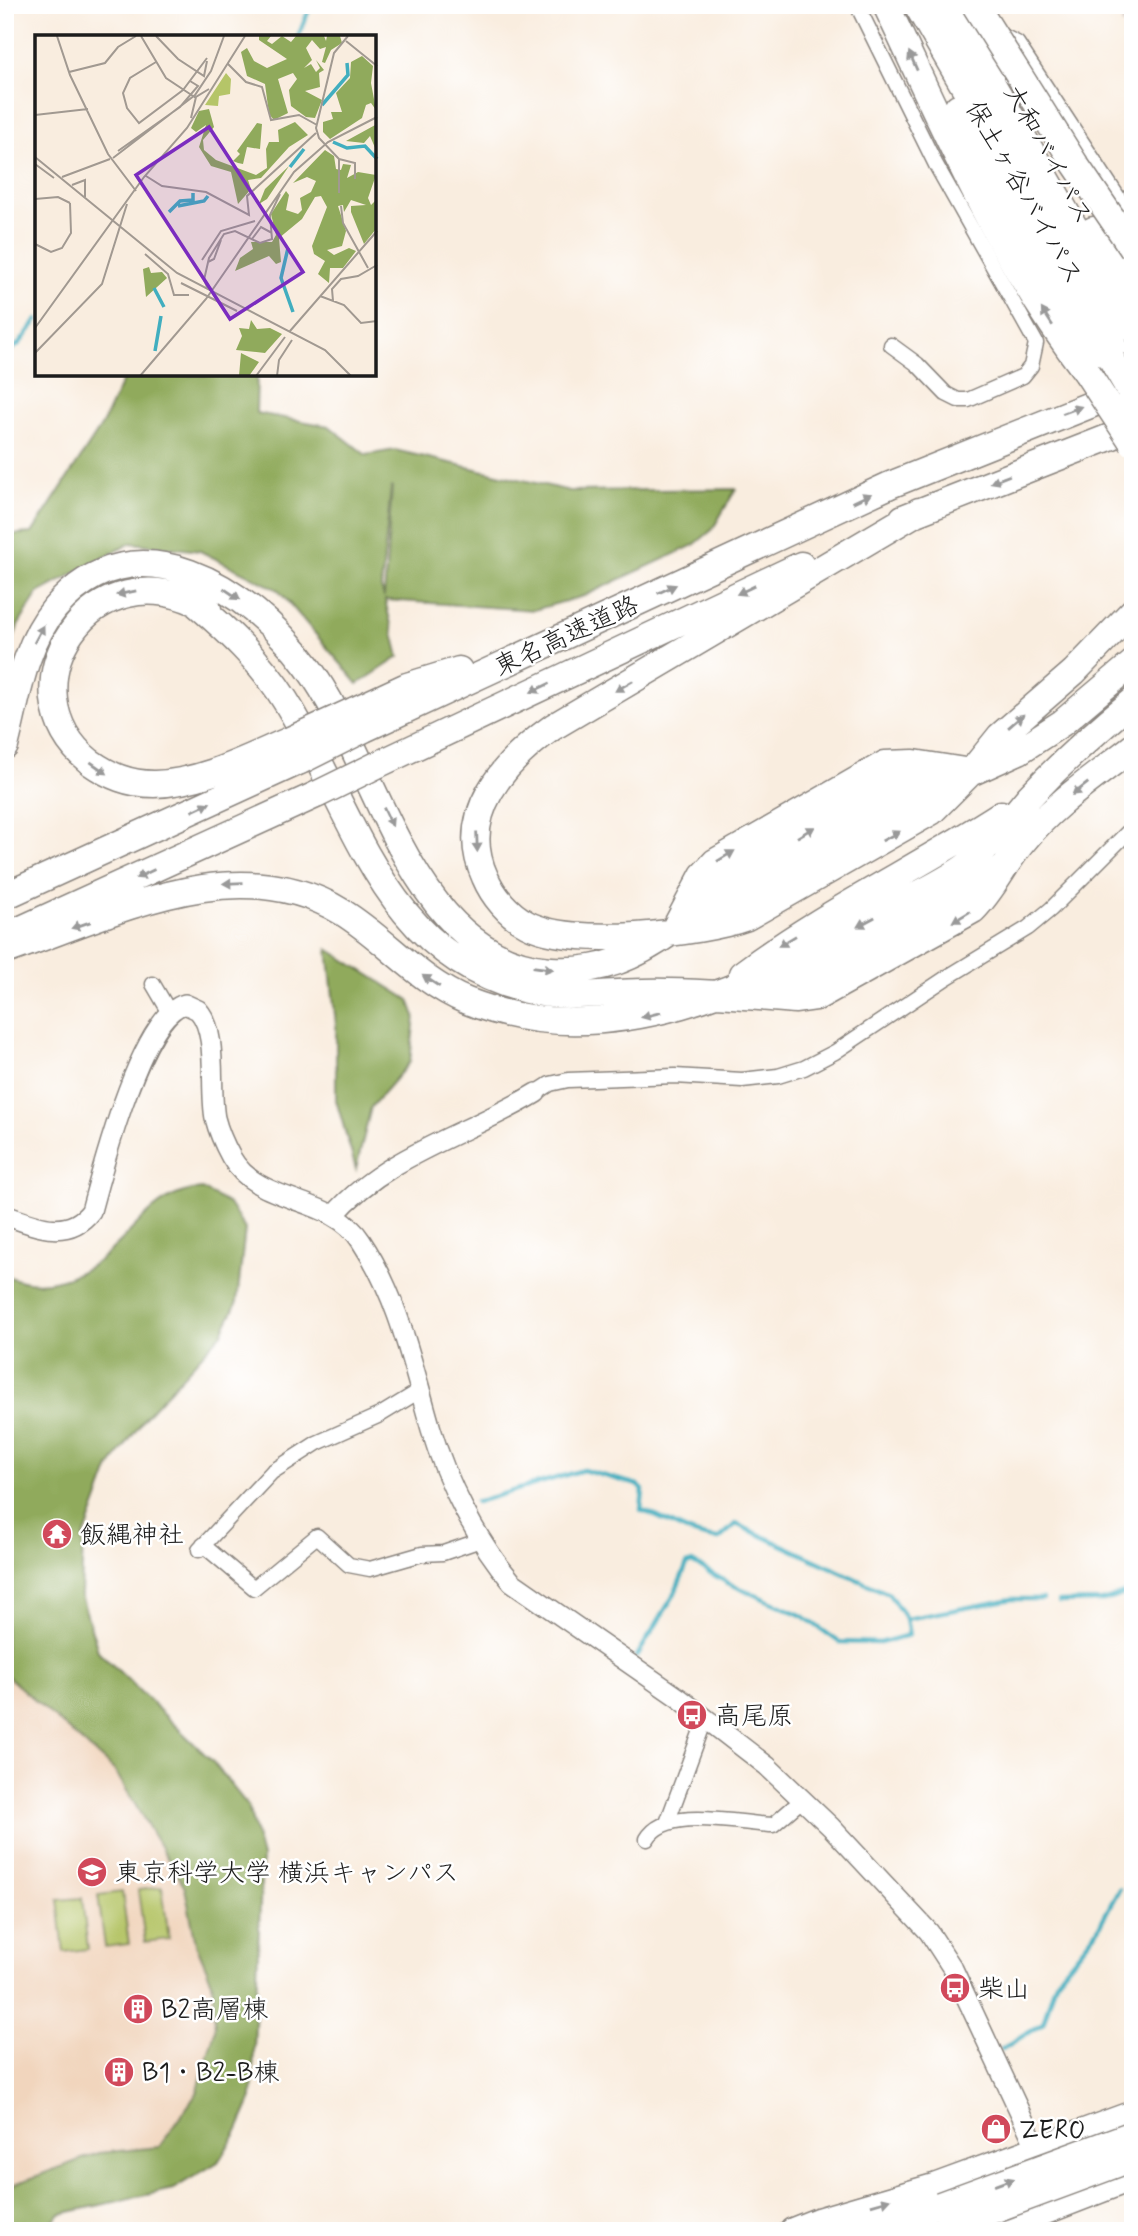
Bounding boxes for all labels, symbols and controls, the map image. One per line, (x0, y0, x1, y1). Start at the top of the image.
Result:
inset map (35, 35, 376, 376)
one-way arrow (907, 51, 918, 72)
street label: 大和バイパス (995, 79, 1100, 231)
street label: 保土ヶ谷バイパス (957, 95, 1090, 291)
one-way arrow (1040, 308, 1053, 327)
one-way arrow (1062, 404, 1083, 415)
one-way arrow (990, 474, 1011, 485)
one-way arrow (852, 492, 872, 504)
one-way arrow (657, 583, 677, 594)
one-way arrow (736, 585, 756, 596)
one-way arrow (223, 587, 241, 601)
one-way arrow (115, 588, 137, 599)
street label: 東名高速道路 (489, 588, 645, 685)
one-way arrow (33, 624, 45, 644)
one-way arrow (614, 680, 634, 692)
one-way arrow (530, 682, 550, 693)
one-way arrow (1008, 714, 1025, 729)
one-way arrow (90, 760, 108, 774)
one-way arrow (1071, 781, 1089, 796)
one-way arrow (191, 801, 211, 812)
one-way arrow (381, 808, 393, 828)
one-way arrow (796, 825, 815, 838)
one-way arrow (881, 831, 901, 843)
one-way arrow (471, 832, 482, 854)
one-way arrow (716, 849, 735, 862)
one-way arrow (135, 868, 155, 880)
one-way arrow (222, 878, 244, 889)
one-way arrow (951, 910, 970, 923)
one-way arrow (856, 916, 876, 928)
one-way arrow (70, 920, 91, 931)
one-way arrow (778, 935, 797, 948)
one-way arrow (532, 963, 554, 974)
one-way arrow (421, 974, 441, 987)
one-way arrow (639, 1009, 661, 1020)
temple icon: 飯縄神社 (40, 1517, 74, 1551)
place label: 飯縄神社 (80, 1519, 184, 1553)
bus stop icon: 高尾原 (675, 1698, 709, 1732)
place label: 高尾原 (715, 1700, 793, 1734)
school or university icon: 東京科学大学 横浜キャンパス (75, 1855, 109, 1889)
place label: 東京科学大学 横浜キャンパス (115, 1857, 459, 1891)
bus stop icon: 柴山 (938, 1971, 972, 2005)
place label: 柴山 (978, 1973, 1030, 2007)
building icon: B2高層棟 (121, 1992, 155, 2026)
place label: B2高層棟 (161, 1994, 268, 2028)
building icon: B1・B2-B棟 (102, 2055, 136, 2089)
place label: B1・B2-B棟 (142, 2057, 279, 2091)
shop icon: ZERO (979, 2112, 1013, 2146)
place label: ZERO (1019, 2114, 1085, 2148)
one-way arrow (994, 2176, 1015, 2187)
one-way arrow (871, 2197, 892, 2207)

